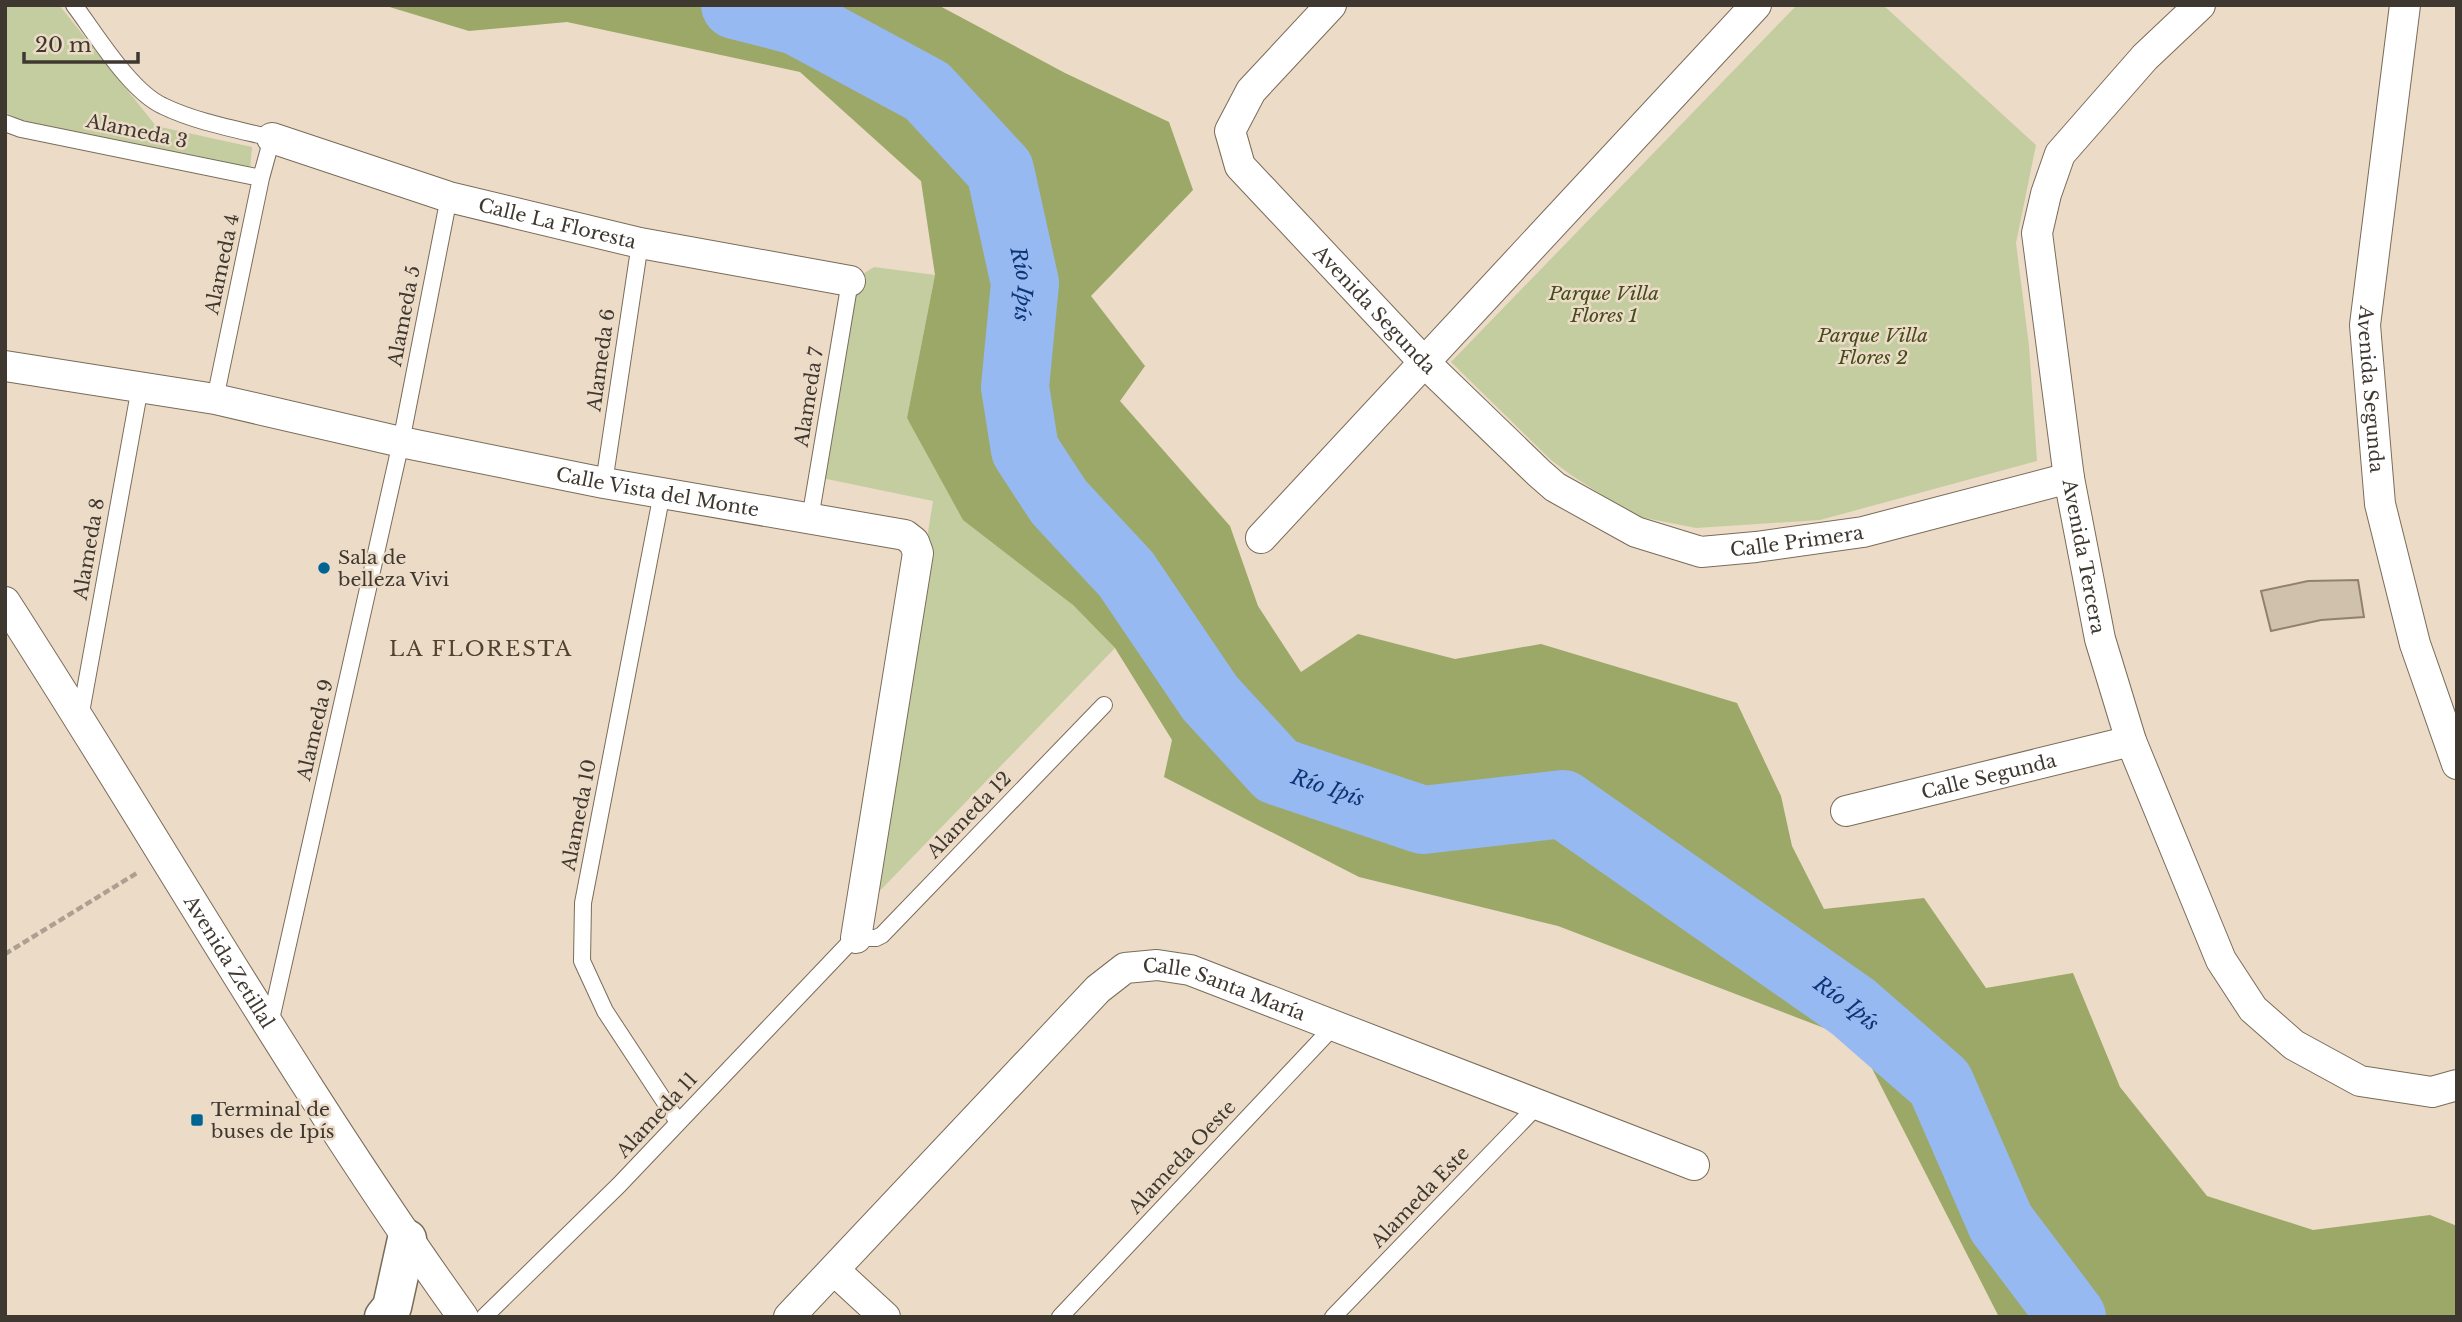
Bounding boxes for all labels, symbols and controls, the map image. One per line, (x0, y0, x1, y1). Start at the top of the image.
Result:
scale bar (24, 21, 138, 65)
text: 20 m (35, 32, 92, 58)
street label: Alameda 3 (83, 109, 190, 153)
street label: Calle La Floresta (476, 193, 639, 253)
street label: Alameda 4 (200, 212, 244, 317)
street label: Avenida Segunda (1308, 240, 1441, 379)
water label: Río Ipís (1004, 244, 1038, 323)
street label: Alameda 5 (383, 264, 425, 369)
park label: Parque Villa Flores 1 (1548, 282, 1659, 327)
street label: Avenida Segunda (2353, 303, 2389, 474)
street label: Alameda 6 (582, 307, 620, 414)
park label: Parque Villa Flores 2 (1817, 324, 1928, 369)
street label: Alameda 7 (790, 345, 828, 450)
street label: Calle Vista del Monte (554, 462, 761, 521)
street label: Avenida Tercera (2058, 476, 2110, 636)
street label: Alameda 8 (69, 496, 109, 603)
street label: Calle Primera (1729, 521, 1865, 561)
place label: Sala de belleza Vivi (337, 546, 450, 591)
marker: Sala de belleza Vivi (316, 560, 332, 576)
district label: LA FLORESTA (389, 636, 573, 662)
street label: Alameda 9 (292, 677, 338, 784)
street label: Calle Segunda (1919, 748, 2059, 804)
street label: Alameda 10 (557, 757, 601, 874)
water label: Río Ipís (1287, 763, 1367, 812)
street label: Alameda 12 (921, 767, 1016, 864)
street label: Avenida Zetillal (179, 890, 279, 1032)
street label: Calle Santa María (1142, 953, 1309, 1025)
water label: Río Ipís (1808, 970, 1884, 1037)
street label: Alameda 11 (611, 1068, 702, 1163)
street label: Alameda Oeste (1123, 1095, 1240, 1219)
place label: Terminal de buses de Ipís (210, 1098, 335, 1143)
marker: Terminal de buses de Ipís (189, 1112, 205, 1128)
street label: Alameda Este (1365, 1142, 1474, 1253)

